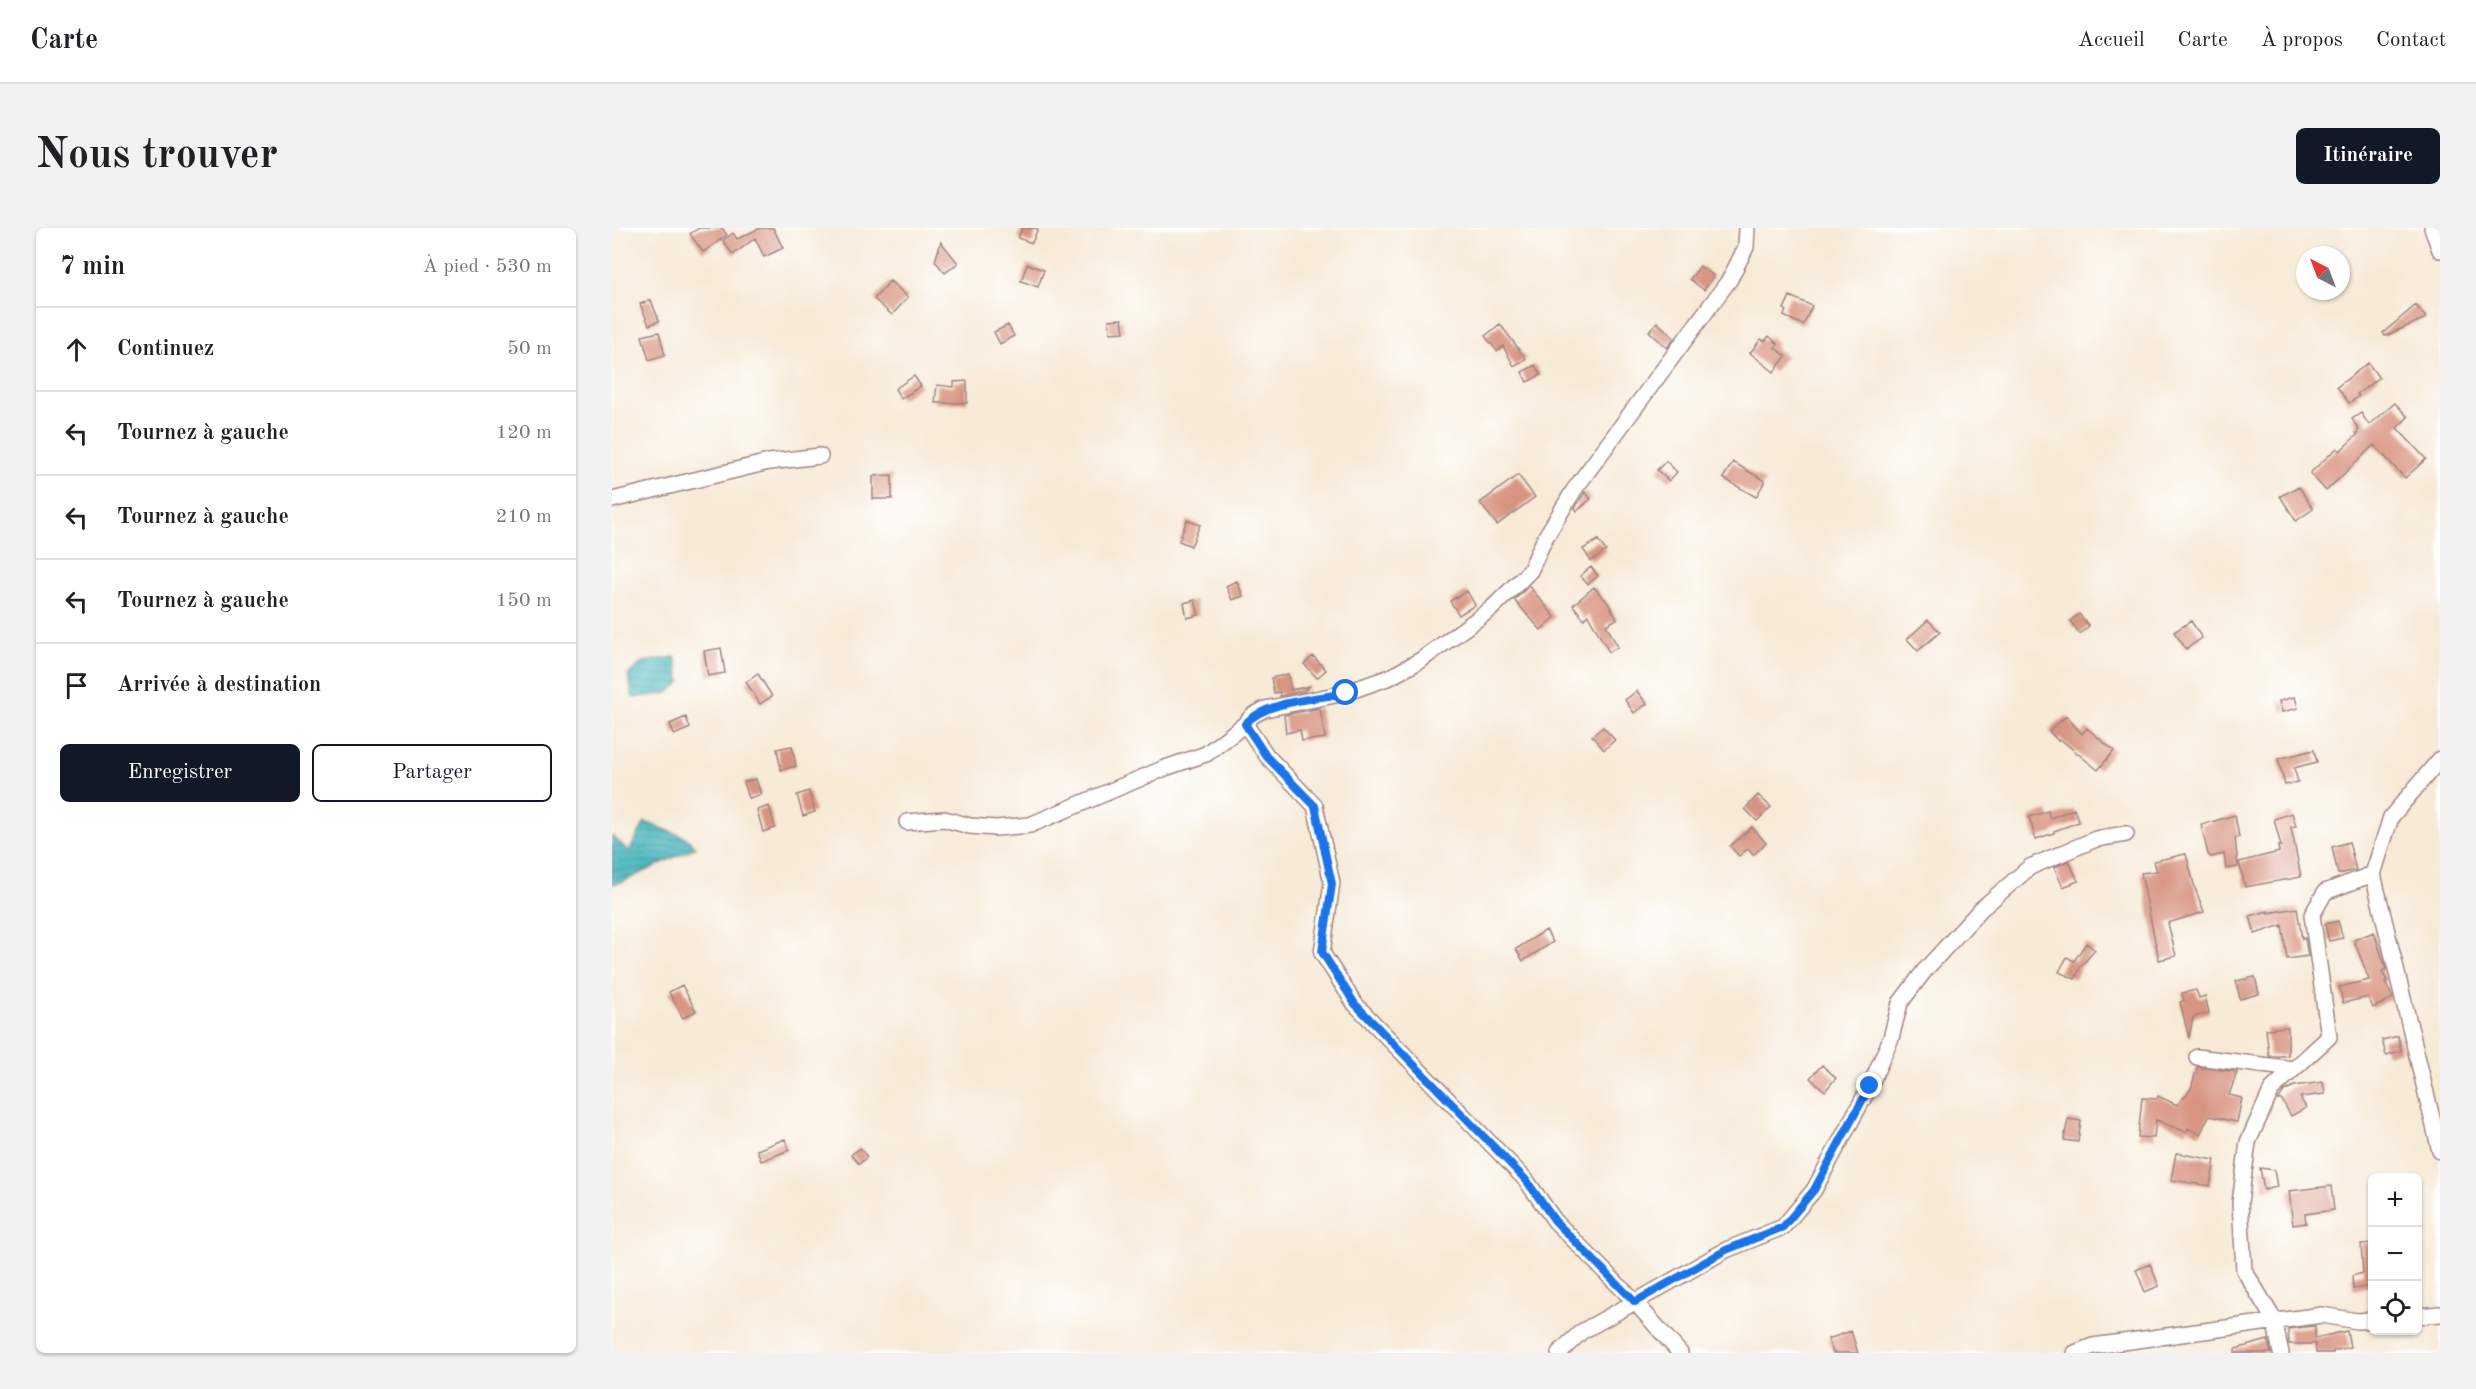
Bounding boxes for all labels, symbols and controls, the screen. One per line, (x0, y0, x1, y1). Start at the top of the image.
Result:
text: Carte (30, 27, 98, 55)
text: Accueil (2078, 30, 2145, 51)
text: Carte (2178, 30, 2228, 51)
text: À propos (2261, 30, 2343, 51)
text: Contact (2376, 30, 2446, 51)
button: Itinéraire (2296, 128, 2440, 184)
text: Nous trouver (36, 135, 278, 177)
north arrow (2296, 246, 2350, 300)
text: 7 min (60, 254, 125, 280)
text: À pied · 530 m (423, 257, 552, 277)
icon: ahead (60, 333, 93, 366)
text: Continuez (117, 338, 214, 360)
text: 50 m (507, 339, 552, 359)
icon: left (60, 417, 93, 450)
text: Tournez à gauche (117, 422, 289, 444)
text: 120 m (496, 423, 552, 443)
icon: left (60, 501, 93, 534)
text: Tournez à gauche (117, 506, 289, 528)
text: 210 m (496, 507, 552, 527)
icon: left (60, 585, 93, 618)
text: Tournez à gauche (117, 590, 289, 612)
text: 150 m (496, 591, 552, 611)
icon: arrive (60, 669, 93, 702)
text: Arrivée à destination (117, 674, 321, 696)
route start (1332, 679, 1358, 705)
button: Enregistrer (60, 744, 300, 802)
button: Partager (312, 744, 552, 802)
route end (1856, 1072, 1882, 1098)
map controls (2368, 1173, 2422, 1335)
button: + (2368, 1173, 2422, 1227)
button: − (2368, 1227, 2422, 1281)
button: locate (2368, 1281, 2422, 1335)

